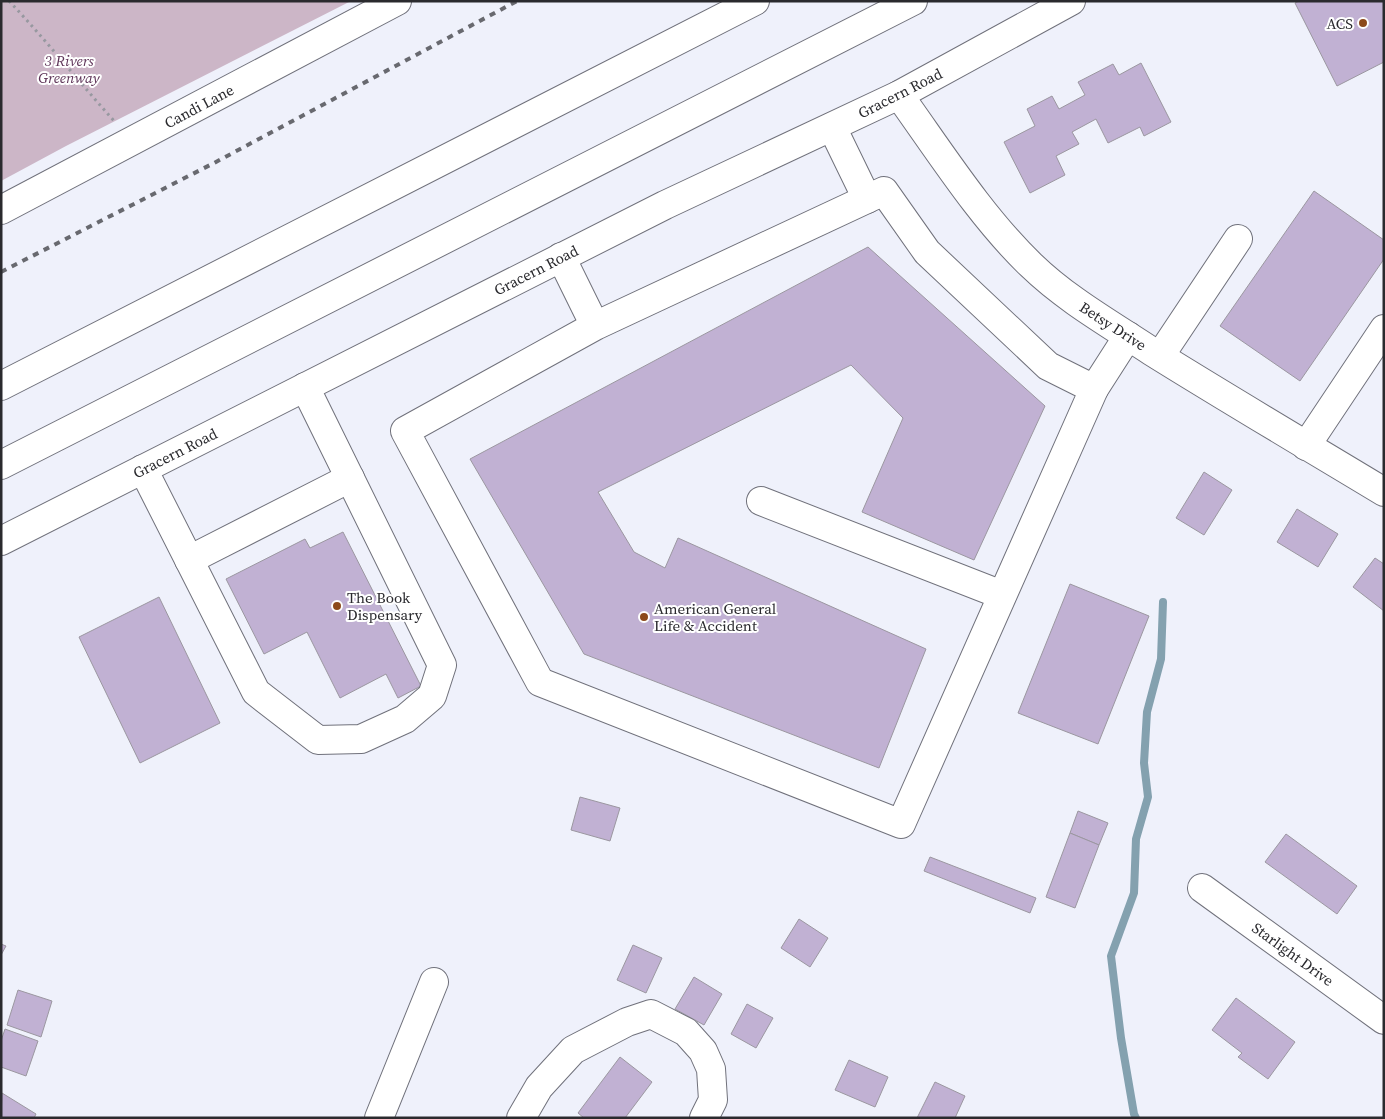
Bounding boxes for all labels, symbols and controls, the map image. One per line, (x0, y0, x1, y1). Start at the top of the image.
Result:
place label: ACS (1326, 13, 1353, 34)
marker: ACS (1357, 17, 1369, 29)
park label: 3 Rivers Greenway (38, 50, 101, 88)
street label: Gracern Road (854, 63, 946, 123)
street label: Candi Lane (161, 79, 238, 133)
street label: Gracern Road (490, 240, 582, 300)
street label: Betsy Drive (1075, 297, 1151, 356)
street label: Gracern Road (129, 423, 221, 483)
place label: The Book Dispensary (347, 587, 423, 625)
place label: American General Life & Accident (654, 598, 777, 636)
marker: The Book Dispensary (331, 600, 343, 612)
marker: American General Life & Accident (638, 611, 650, 623)
street label: Starlight Drive (1248, 917, 1338, 991)

